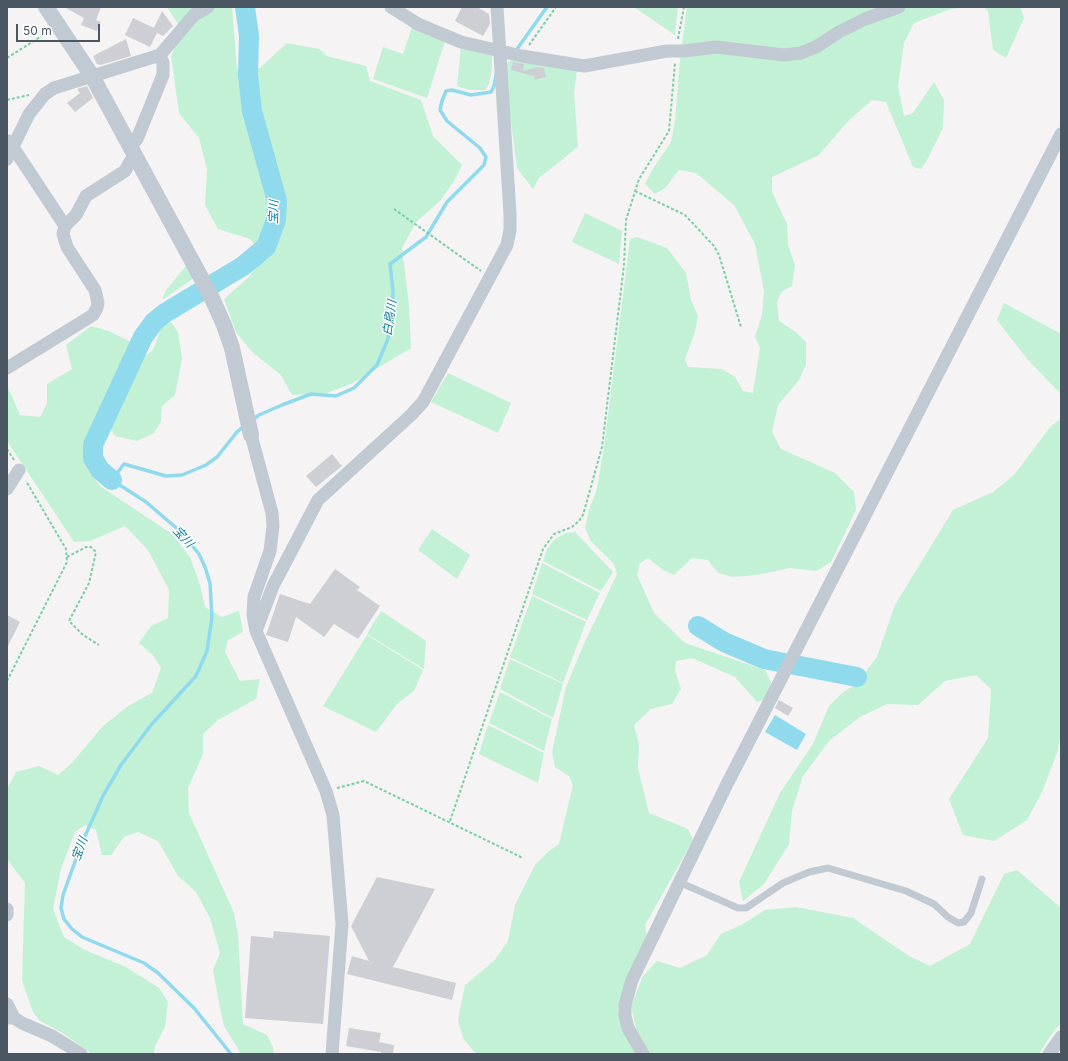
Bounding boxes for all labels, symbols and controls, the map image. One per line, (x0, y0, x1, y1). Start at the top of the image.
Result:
scale bar (18, 16, 102, 42)
text: 50 m (23, 23, 52, 38)
water label: 宝川 (266, 200, 282, 224)
water label: 白鳥川 (380, 299, 400, 337)
water label: 宝川 (170, 523, 196, 551)
water label: 宝川 (69, 835, 91, 863)

